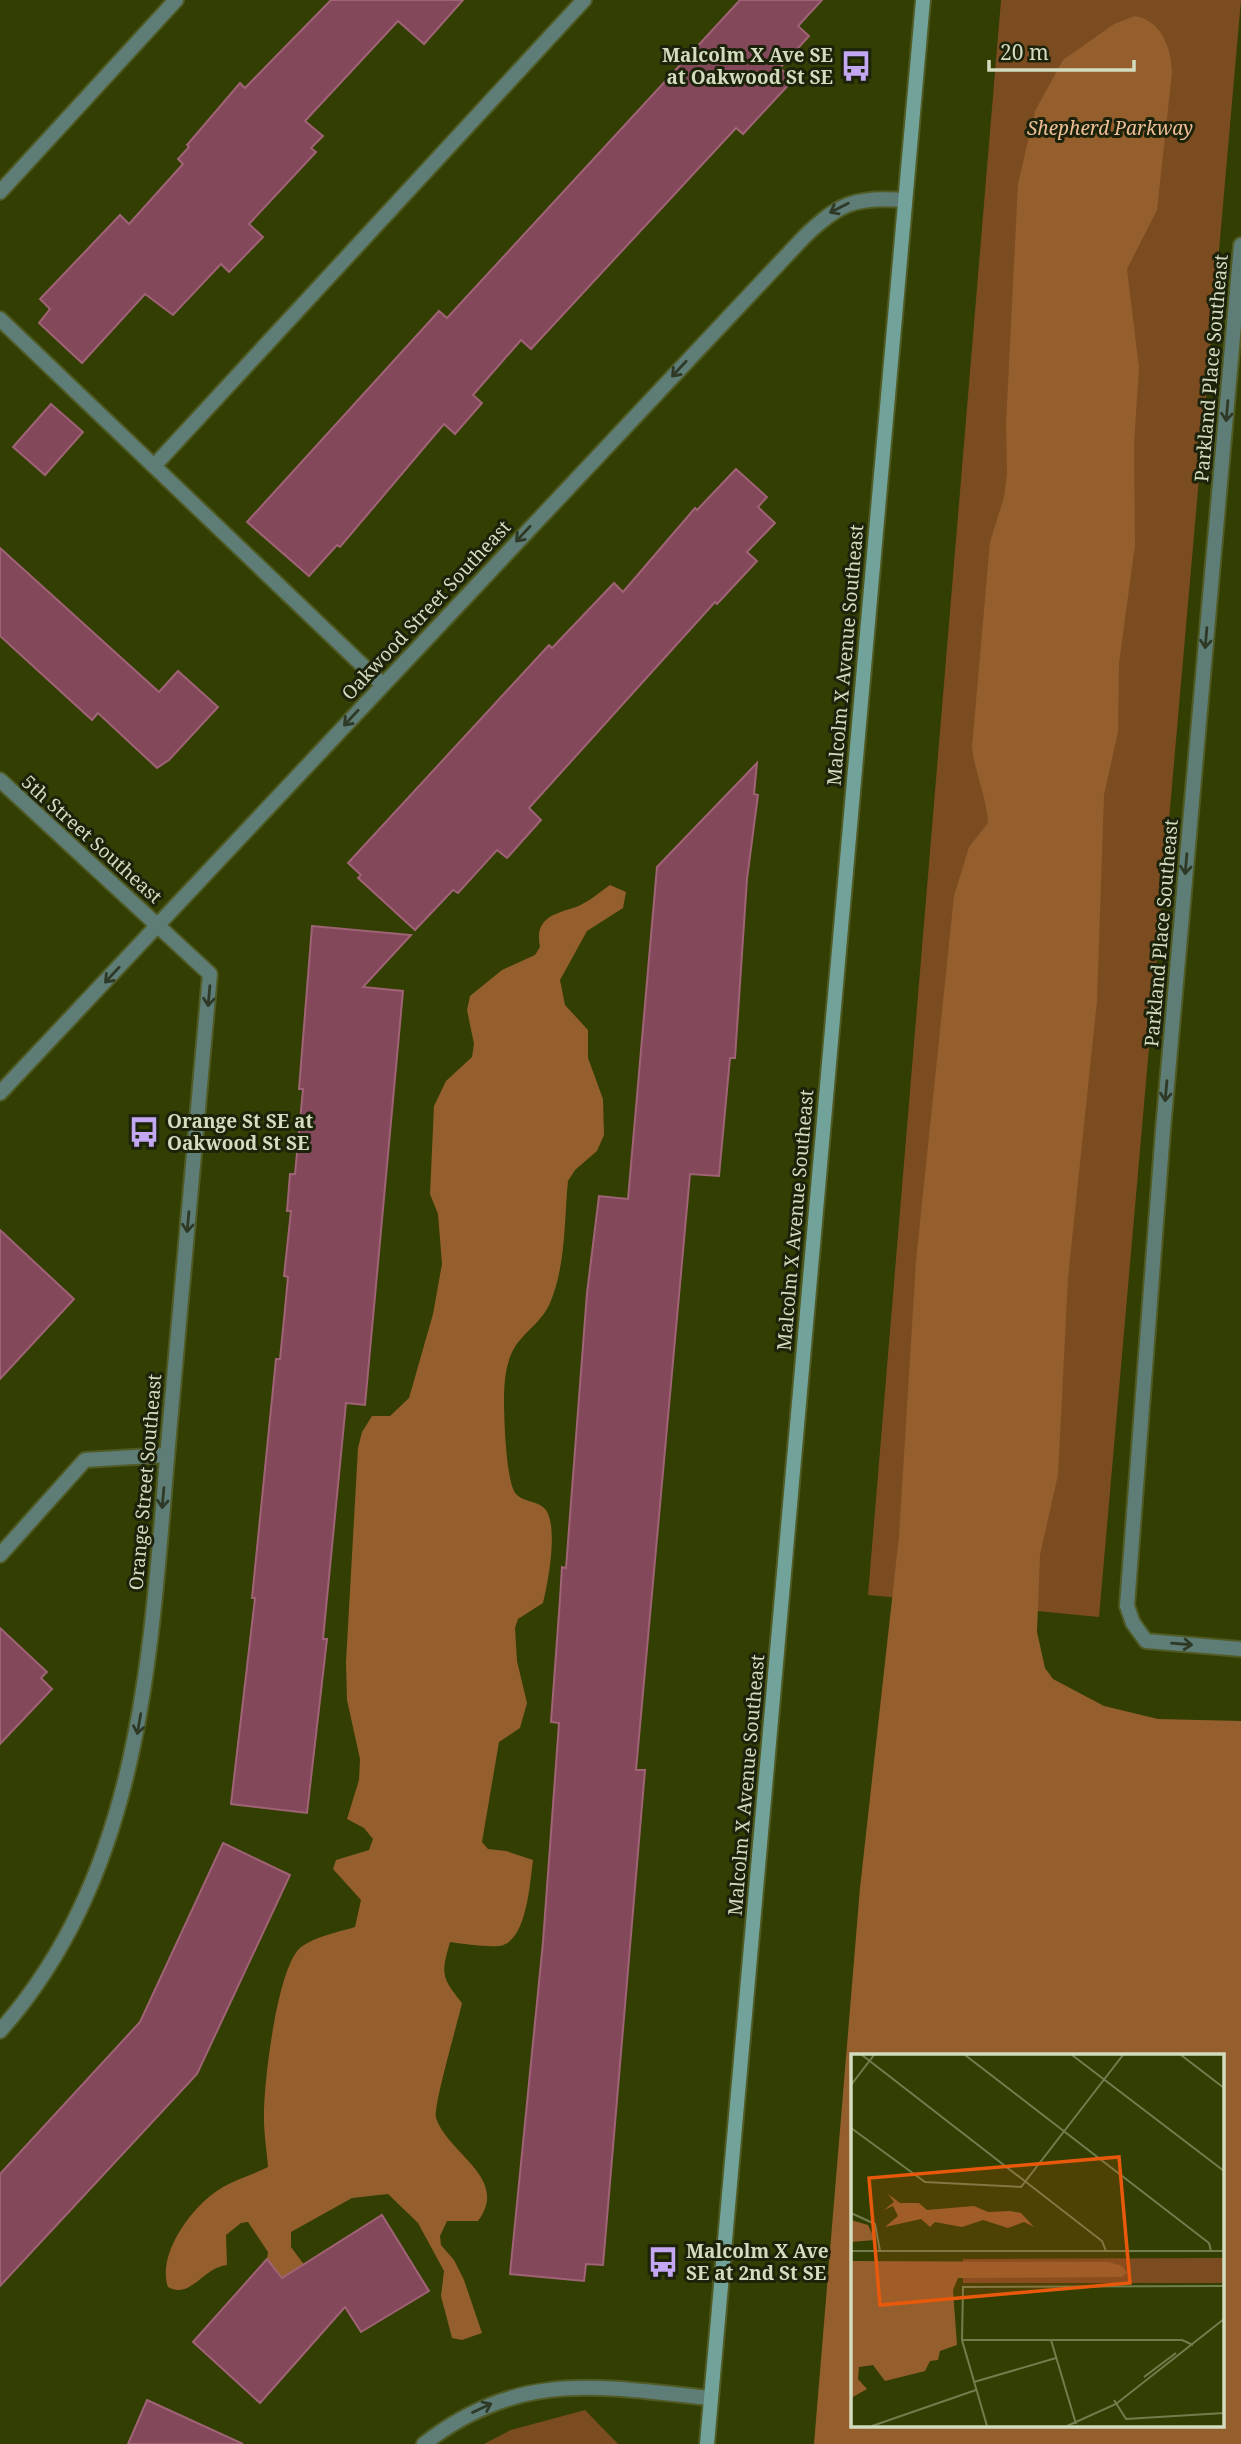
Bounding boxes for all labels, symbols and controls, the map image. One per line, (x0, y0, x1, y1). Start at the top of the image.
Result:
scale bar (989, 28, 1134, 72)
text: 20 m (1000, 38, 1049, 66)
place label: Malcolm X Ave SE at Oakwood St SE (662, 42, 833, 90)
bus stop icon: Malcolm X Ave SE at Oakwood St SE (839, 49, 873, 83)
park label: Shepherd Parkway (1027, 115, 1193, 141)
one-way arrow (829, 202, 850, 216)
street label: Parkland Place Southeast (1188, 253, 1234, 483)
one-way arrow (671, 360, 688, 377)
one-way arrow (1220, 399, 1233, 422)
street label: Oakwood Street Southeast (336, 514, 517, 706)
street label: Malcolm X Avenue Southeast (821, 523, 869, 787)
one-way arrow (515, 526, 532, 543)
one-way arrow (1199, 626, 1212, 648)
one-way arrow (342, 709, 359, 726)
street label: 5th Street Southeast (16, 769, 168, 909)
street label: Parkland Place Southeast (1138, 818, 1184, 1048)
one-way arrow (1179, 852, 1192, 875)
one-way arrow (104, 966, 120, 984)
one-way arrow (202, 984, 215, 1007)
one-way arrow (1159, 1079, 1172, 1102)
street label: Malcolm X Avenue Southeast (771, 1088, 819, 1352)
place label: Orange St SE at Oakwood St SE (167, 1108, 313, 1156)
bus stop icon: Orange St SE at Oakwood St SE (127, 1115, 161, 1149)
one-way arrow (181, 1210, 194, 1233)
street label: Orange Street Southeast (123, 1372, 167, 1591)
one-way arrow (156, 1486, 169, 1508)
one-way arrow (1170, 1638, 1193, 1651)
street label: Malcolm X Avenue Southeast (722, 1653, 770, 1917)
one-way arrow (132, 1712, 145, 1735)
inset map (851, 2054, 1224, 2426)
place label: Malcolm X Ave SE at 2nd St SE (686, 2238, 829, 2286)
bus stop icon: Malcolm X Ave SE at 2nd St SE (646, 2245, 680, 2279)
one-way arrow (471, 2401, 492, 2414)

